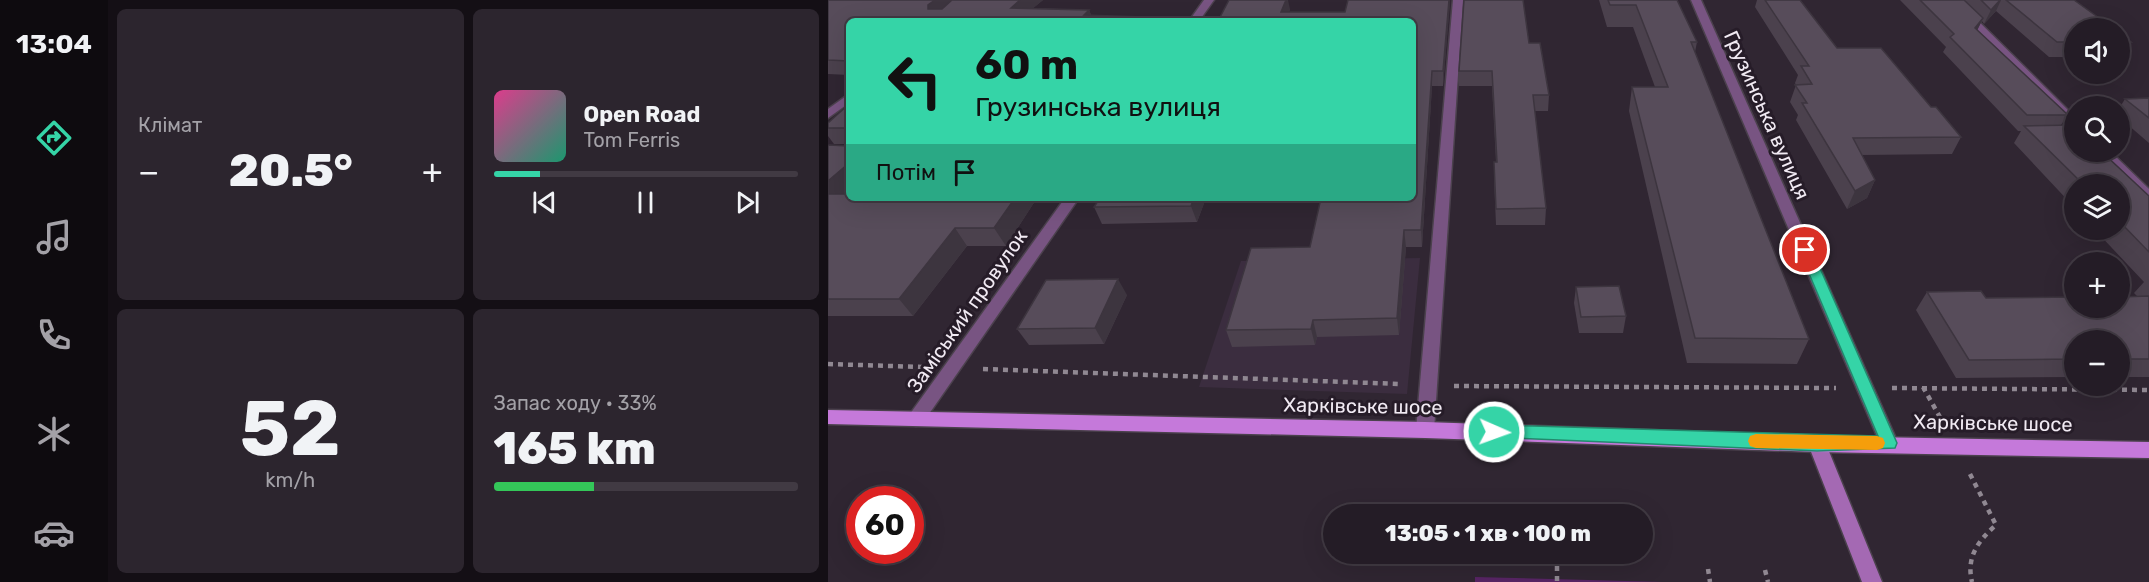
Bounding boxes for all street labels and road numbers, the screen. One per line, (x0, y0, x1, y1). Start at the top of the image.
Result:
street label: Грузинська вулиця (1719, 27, 1815, 203)
street label: Заміський провулок (902, 225, 1033, 397)
street label: Харківське шосе (1283, 393, 1443, 419)
street label: Харківське шосе (1913, 410, 2073, 436)

